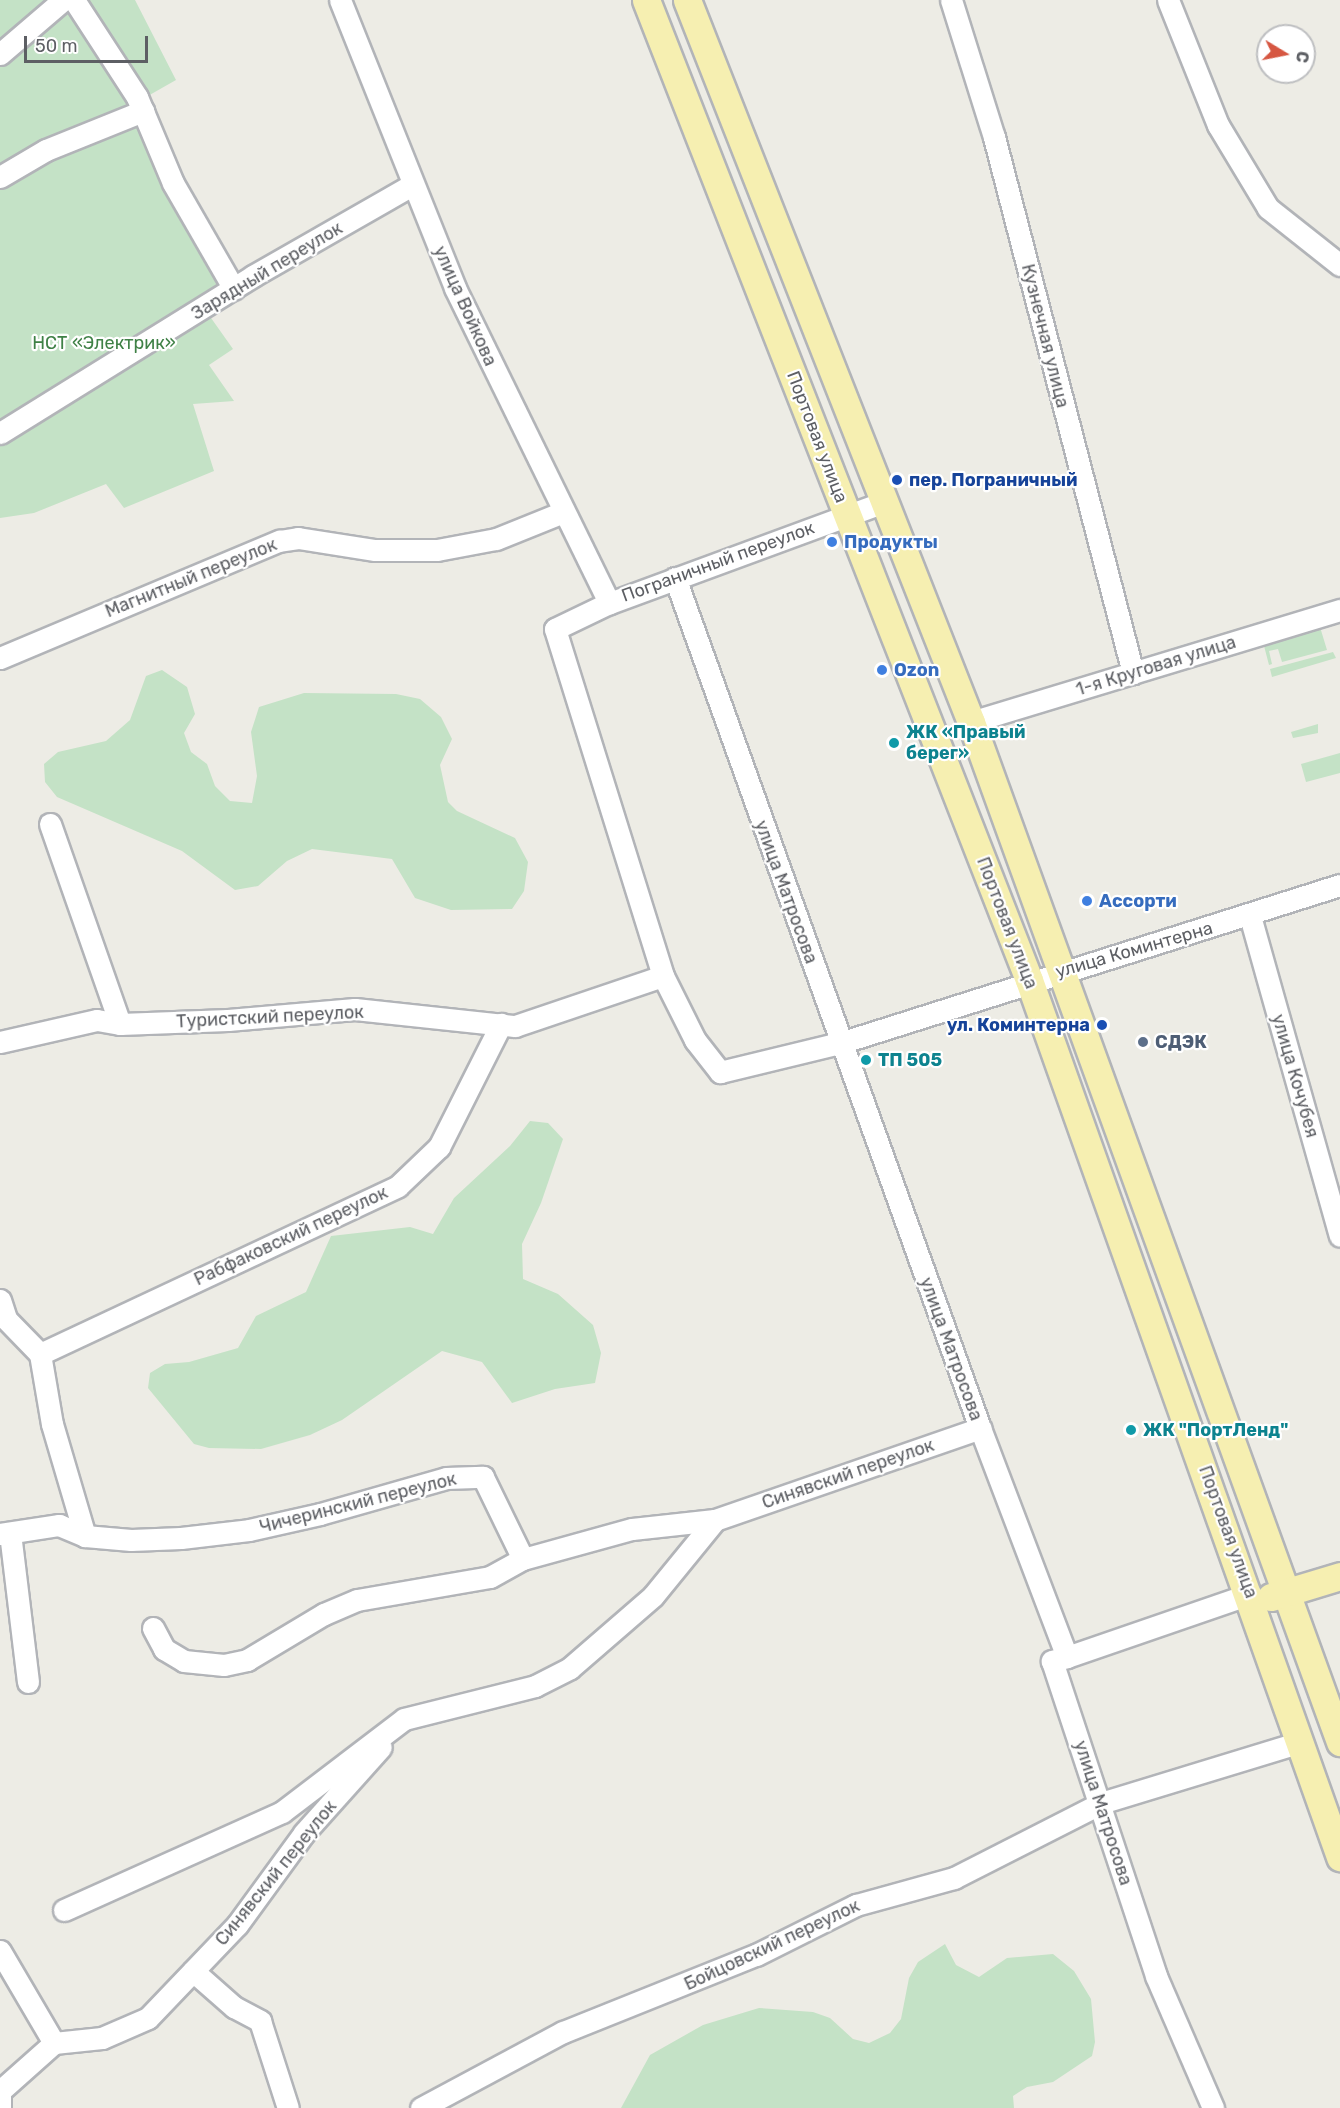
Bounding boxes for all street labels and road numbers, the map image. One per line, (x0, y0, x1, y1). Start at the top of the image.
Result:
street label: Зарядный переулок (188, 217, 346, 325)
street label: улица Войкова (429, 243, 501, 369)
street label: Кузнечная улица (1017, 262, 1073, 410)
street label: Портовая улица (782, 368, 852, 506)
street label: Пограничный переулок (619, 517, 817, 607)
street label: Магнитный переулок (102, 534, 280, 622)
street label: 1-я Круговая улица (1073, 631, 1239, 701)
street label: улица Матросова (750, 817, 822, 967)
street label: Портовая улица (972, 854, 1042, 992)
street label: улица Коминтерна (1053, 917, 1215, 983)
street label: Туристский переулок (176, 1001, 364, 1033)
street label: улица Кочубея (1267, 1012, 1323, 1140)
street label: Рабфаковский переулок (191, 1182, 391, 1290)
street label: улица Матросова (915, 1274, 987, 1424)
street label: Синявский переулок (759, 1434, 937, 1514)
street label: Портовая улица (1194, 1463, 1262, 1601)
street label: Чичеринский переулок (257, 1468, 459, 1538)
street label: улица Матросова (1069, 1738, 1137, 1888)
street label: Синявский переулок (211, 1796, 341, 1950)
street label: Бойцовский переулок (681, 1895, 863, 1995)

